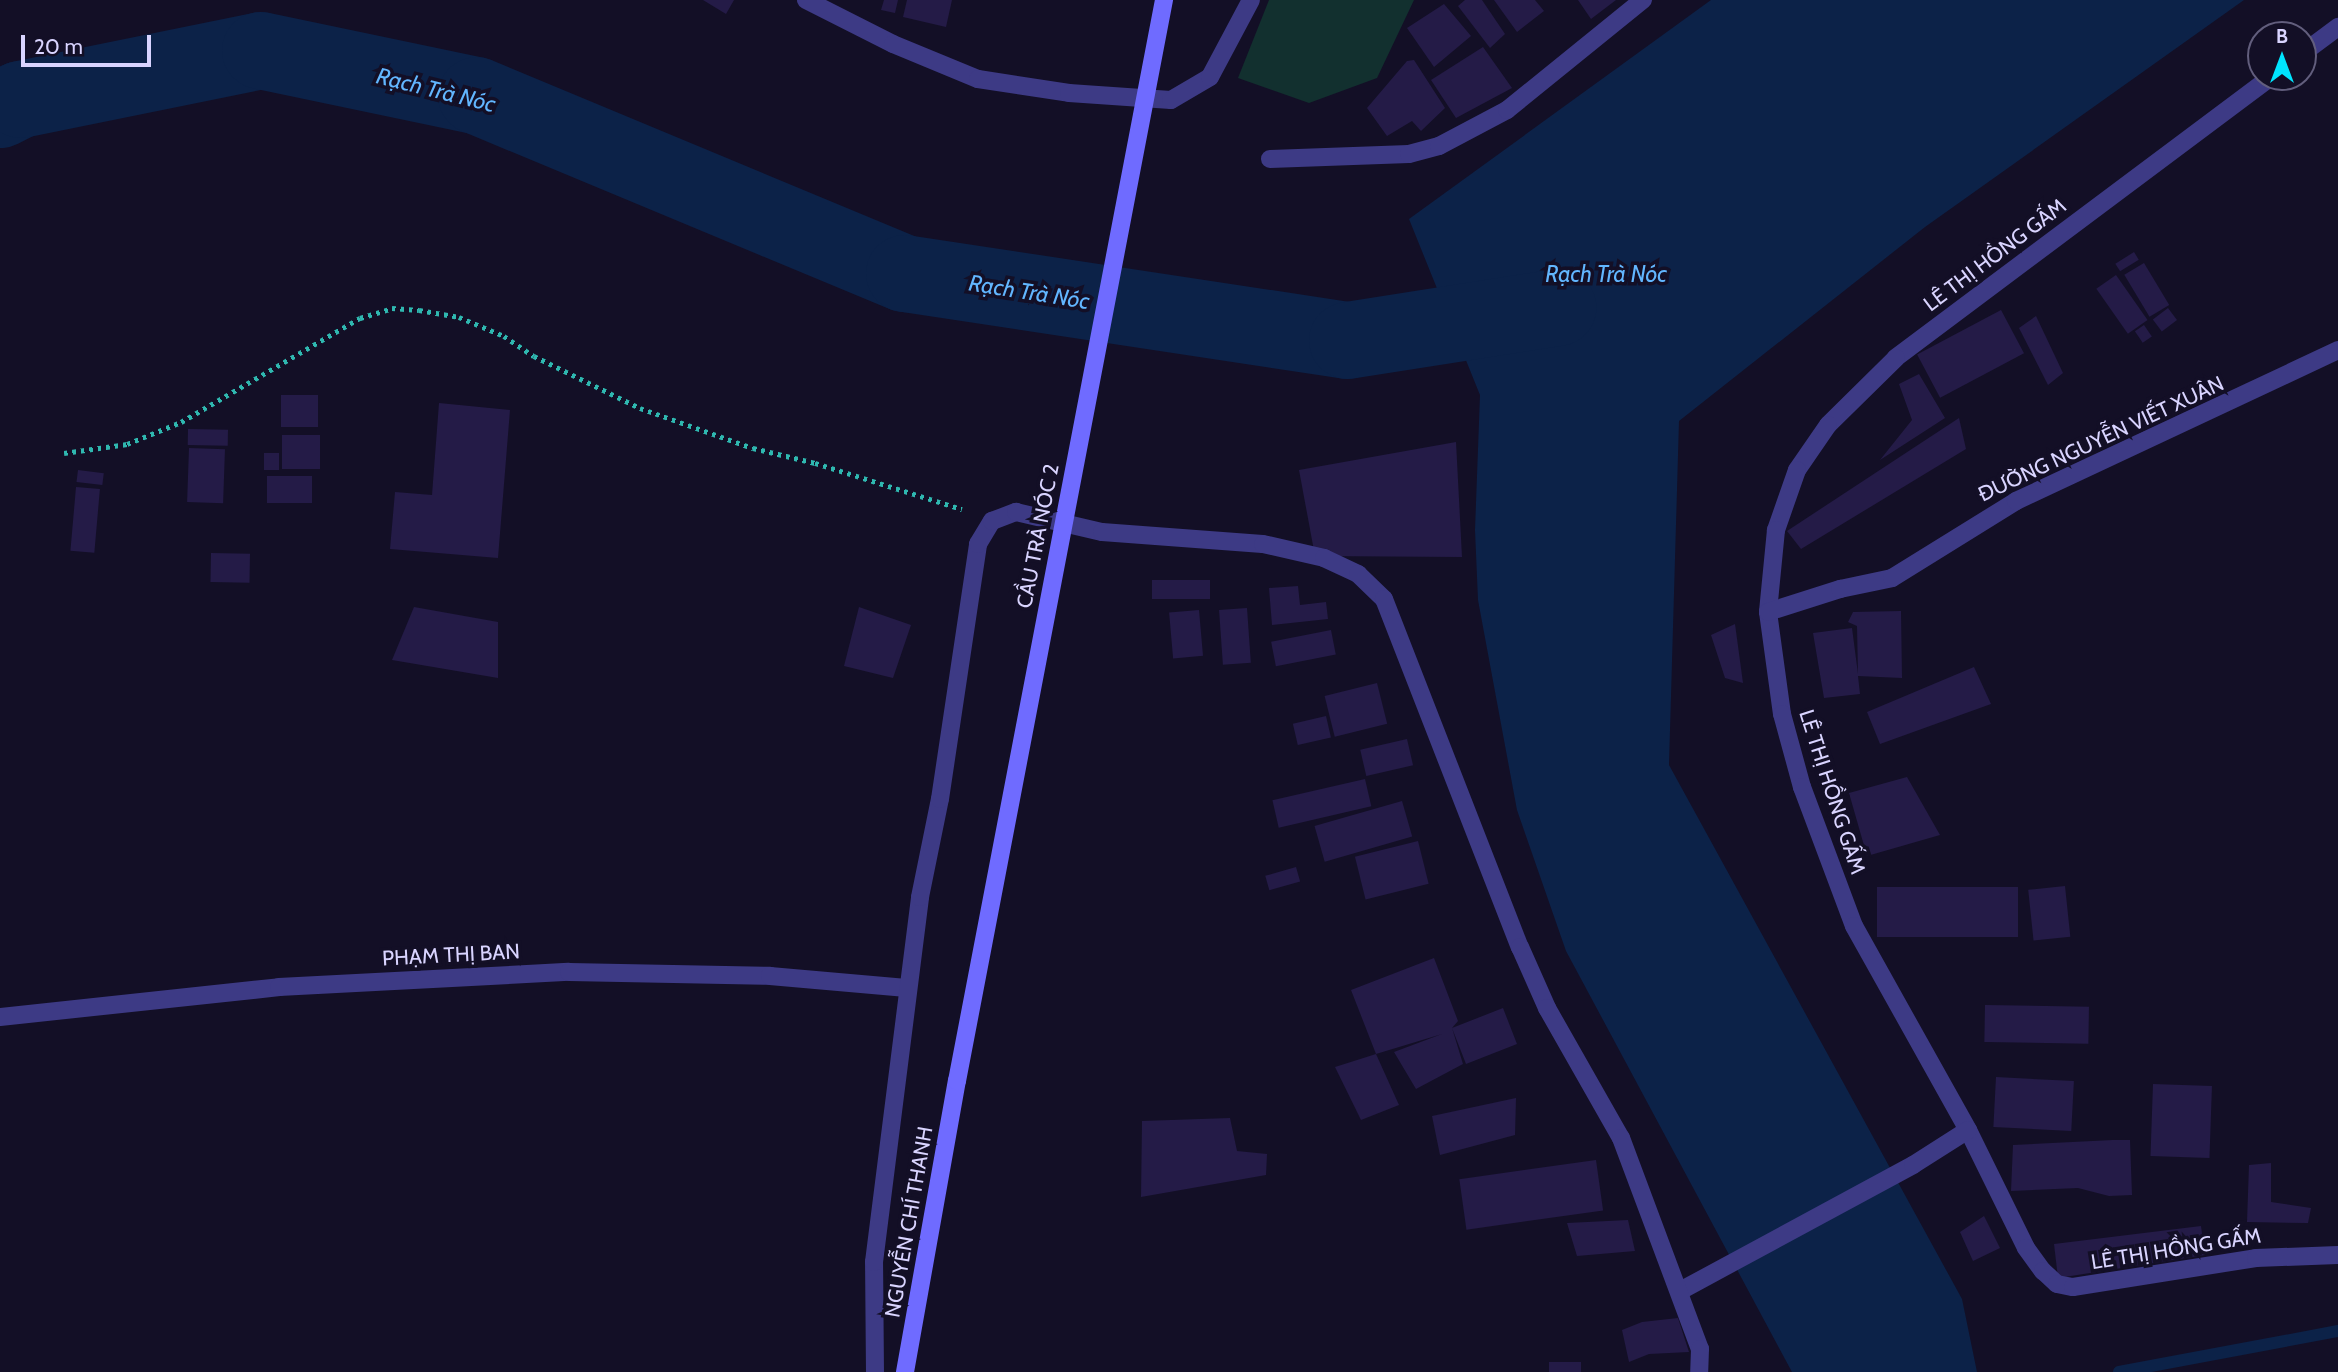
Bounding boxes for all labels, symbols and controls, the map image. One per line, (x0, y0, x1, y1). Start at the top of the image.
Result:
scale bar (24, 21, 154, 65)
north arrow (2247, 21, 2317, 91)
text: B (2276, 25, 2288, 48)
text: 20 m (34, 34, 83, 59)
water label: Rạch Trà Nóc (374, 62, 498, 118)
street label: LÊ THỊ HỒNG GẤM (1919, 193, 2071, 317)
water label: Rạch Trà Nóc (1545, 260, 1667, 288)
water label: Rạch Trà Nóc (967, 269, 1091, 315)
street label: ĐƯỜNG NGUYỄN VIẾT XUÂN (1974, 371, 2228, 507)
street label: CẦU TRÀ NÓC 2 (1012, 462, 1064, 610)
street label: LÊ THỊ HỒNG GẤM (1793, 706, 1871, 878)
street label: PHẠM THỊ BAN (381, 939, 521, 971)
street label: NGUYỄN CHÍ THANH (880, 1125, 938, 1319)
street label: LÊ THỊ HỒNG GẤM (2089, 1223, 2263, 1275)

